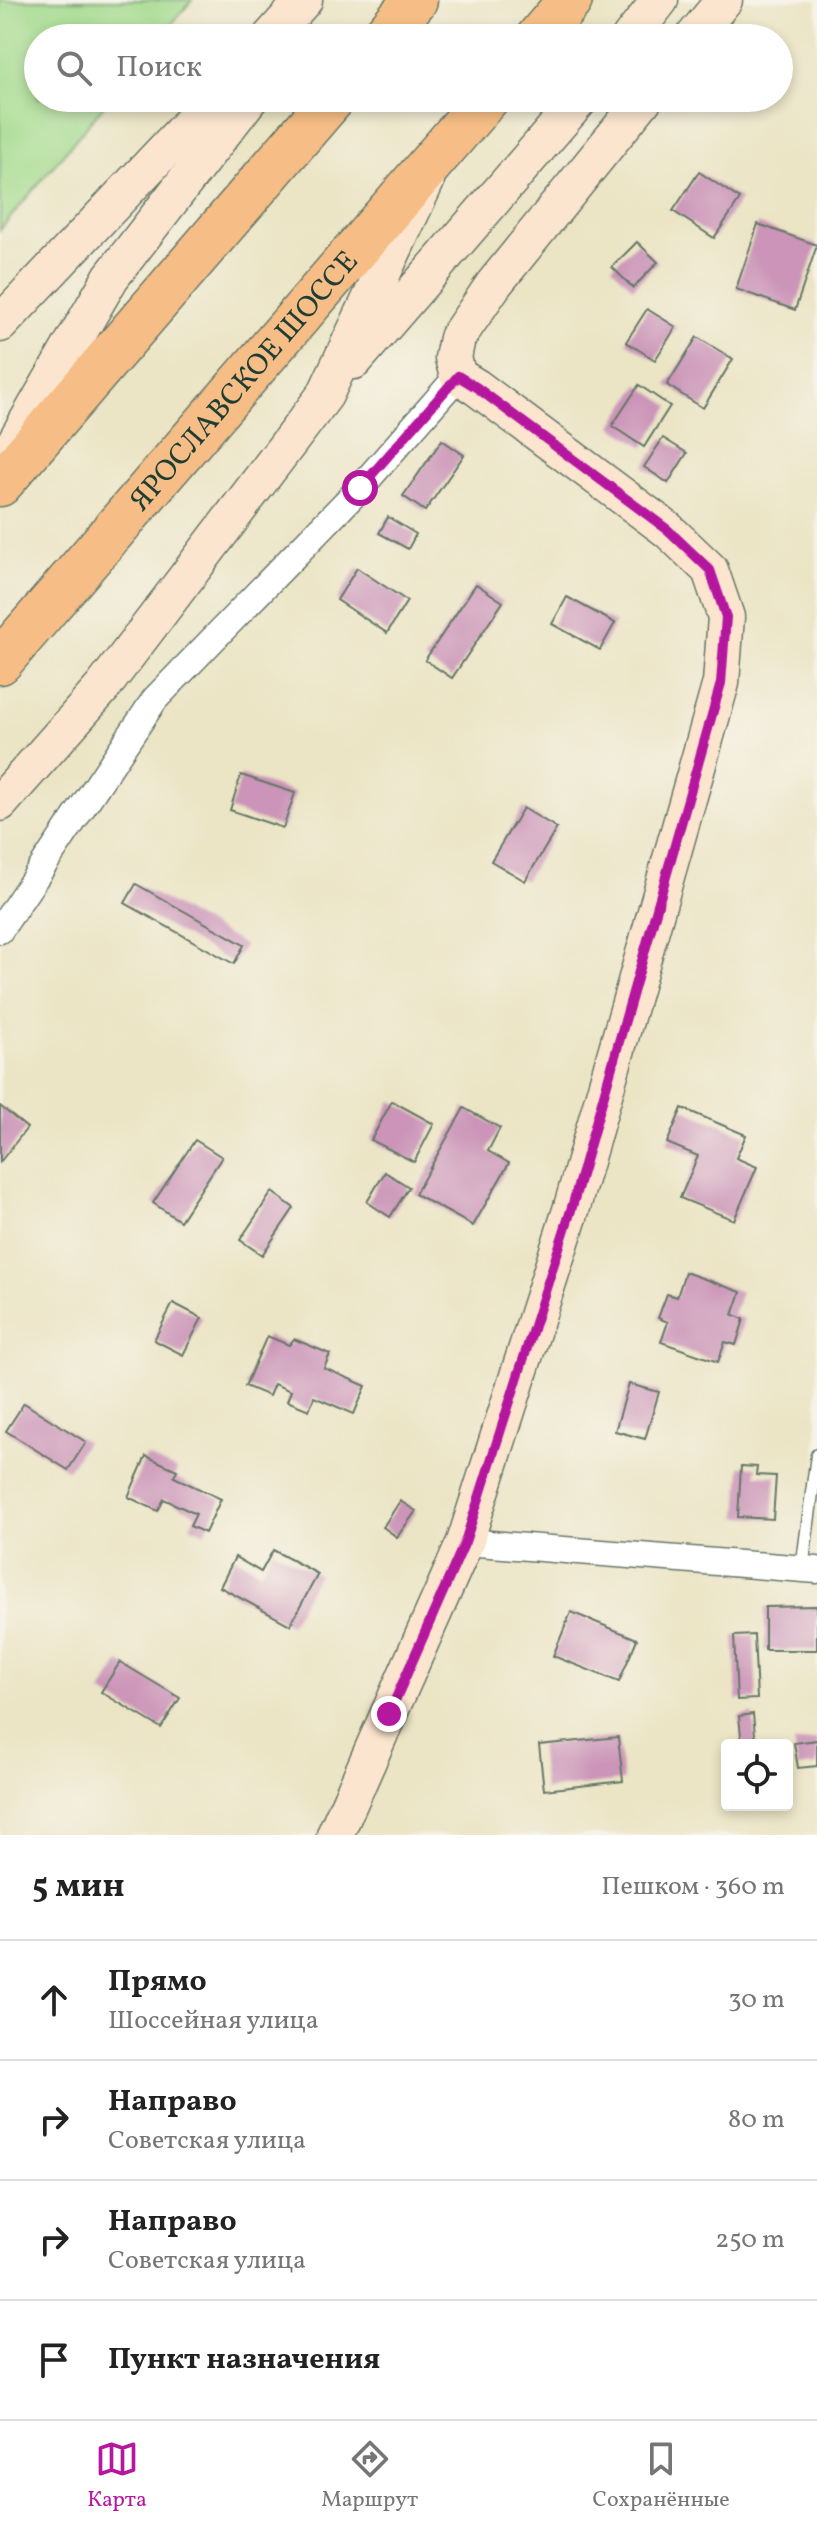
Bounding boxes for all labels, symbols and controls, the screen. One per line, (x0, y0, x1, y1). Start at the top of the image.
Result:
search box (24, 24, 793, 112)
icon: search (52, 46, 96, 90)
text: Поиск (116, 47, 202, 89)
street label: ЯРОСЛАВСКОЕ ШОССЕ (120, 242, 369, 521)
route start (342, 470, 378, 506)
route end (371, 1696, 407, 1732)
map controls (721, 1739, 793, 1811)
button: locate (721, 1739, 793, 1811)
text: 5 мин (32, 1864, 125, 1911)
text: Пешком · 360 m (601, 1869, 785, 1905)
text: Прямо (108, 1961, 207, 2003)
icon: ahead (32, 1978, 76, 2022)
text: 30 m (728, 1982, 785, 2018)
text: Шоссейная улица (108, 2003, 319, 2039)
text: Направо (108, 2081, 237, 2123)
icon: right (32, 2098, 76, 2142)
text: 80 m (728, 2102, 785, 2138)
text: Советская улица (108, 2123, 306, 2159)
text: Направо (108, 2201, 237, 2243)
icon: right (32, 2218, 76, 2262)
text: 250 m (715, 2222, 785, 2258)
text: Советская улица (108, 2243, 306, 2279)
icon: arrive (32, 2338, 76, 2382)
text: Пункт назначения (108, 2339, 380, 2381)
tab: Карта (87, 2437, 147, 2516)
tab: Маршрут (321, 2437, 418, 2516)
tab: Сохранённые (593, 2437, 730, 2516)

